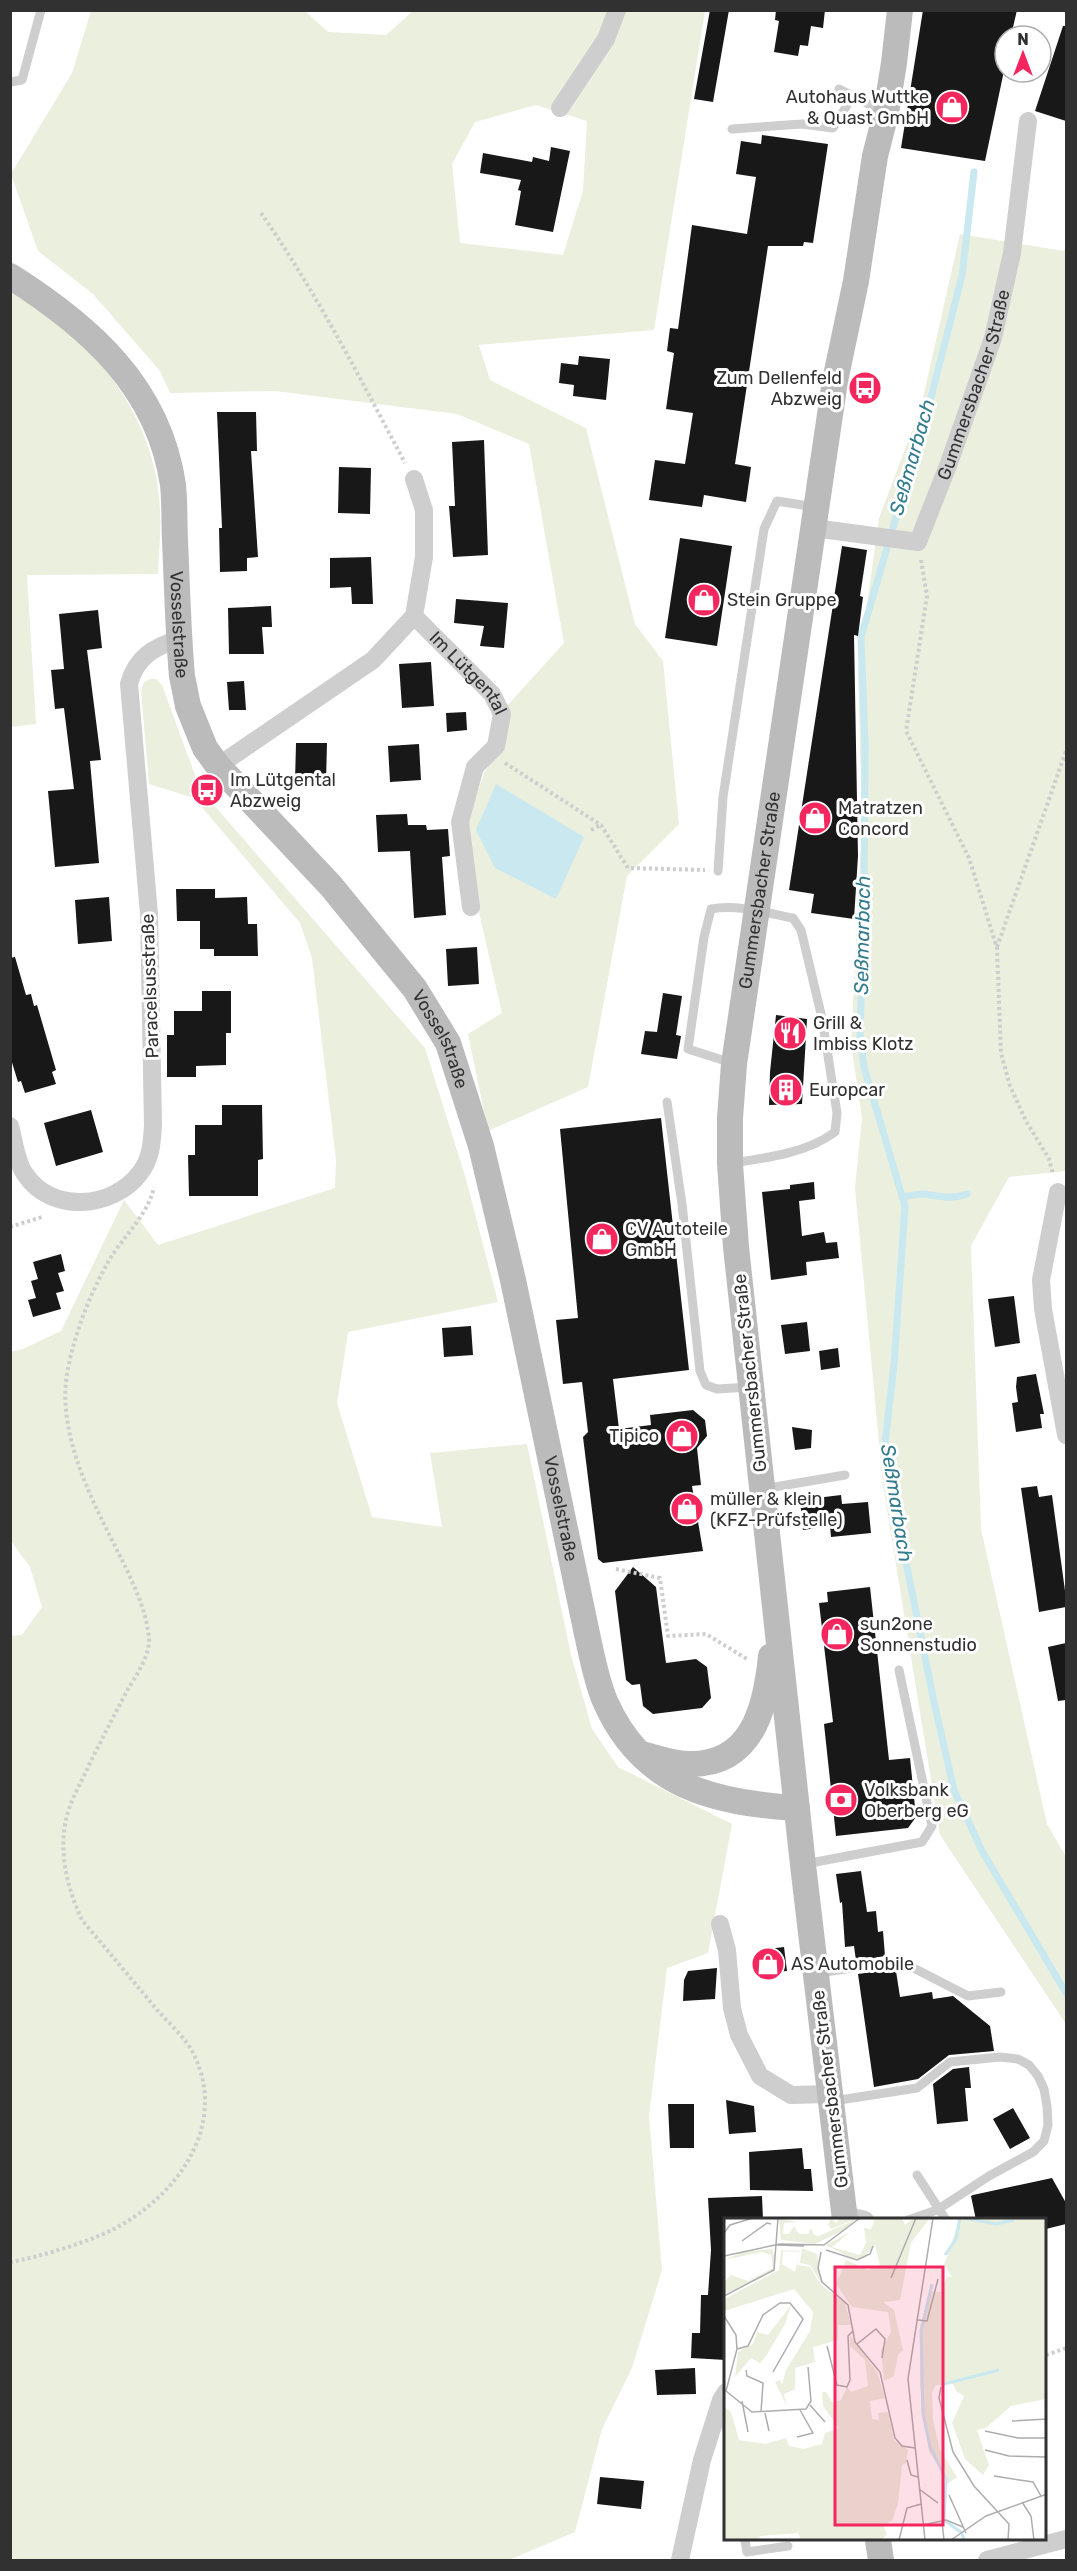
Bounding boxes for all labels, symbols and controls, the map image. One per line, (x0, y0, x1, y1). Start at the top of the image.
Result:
north arrow (993, 24, 1053, 84)
text: N (1017, 30, 1029, 49)
place label: Autohaus Wuttke & Quast GmbH (786, 86, 929, 129)
shop icon: Autohaus Wuttke & Quast GmbH (934, 89, 970, 125)
street label: Gummersbacher Straße (932, 287, 1015, 483)
place label: Zum Dellenfeld Abzweig (716, 367, 842, 410)
bus stop icon: Zum Dellenfeld Abzweig (847, 370, 883, 406)
water label: Seßmarbach (884, 396, 940, 518)
street label: Vosselstraße (165, 570, 193, 679)
shop icon: Stein Gruppe (686, 582, 722, 618)
place label: Stein Gruppe (727, 589, 836, 611)
street label: Im Lütgental (425, 627, 512, 718)
place label: Im Lütgental Abzweig (230, 769, 336, 812)
bus stop icon: Im Lütgental Abzweig (189, 772, 225, 808)
street label: Gummersbacher Straße (734, 790, 785, 991)
place label: Matratzen Concord (838, 797, 923, 840)
shop icon: Matratzen Concord (797, 800, 833, 836)
water label: Seßmarbach (849, 875, 875, 995)
street label: Paracelsusstraße (136, 913, 164, 1059)
street label: Vosselstraße (407, 986, 473, 1091)
place label: Grill & Imbiss Klotz (813, 1012, 913, 1055)
restaurant icon: Grill & Imbiss Klotz (772, 1015, 808, 1051)
building icon: Europcar (768, 1072, 804, 1108)
place label: Europcar (809, 1079, 885, 1101)
place label: CV Autoteile GmbH (625, 1218, 728, 1261)
shop icon: CV Autoteile GmbH (584, 1221, 620, 1257)
street label: Gummersbacher Straße (729, 1273, 771, 1473)
shop icon: Tipico (664, 1418, 700, 1454)
place label: Tipico (609, 1425, 659, 1447)
water label: Seßmarbach (876, 1442, 918, 1564)
street label: Vosselstraße (539, 1454, 583, 1563)
place label: müller & klein (KFZ-Prüfstelle) (710, 1488, 843, 1531)
shop icon: müller & klein (KFZ-Prüfstelle) (669, 1491, 705, 1527)
place label: sun2one Sonnenstudio (860, 1613, 977, 1656)
shop icon: sun2one Sonnenstudio (819, 1616, 855, 1652)
place label: Volksbank Oberberg eG (864, 1779, 969, 1822)
bank icon: Volksbank Oberberg eG (823, 1782, 859, 1818)
shop icon: AS Automobile (750, 1946, 786, 1982)
place label: AS Automobile (791, 1953, 914, 1975)
street label: Gummersbacher Straße (807, 1989, 853, 2189)
inset map (724, 2218, 1047, 2541)

